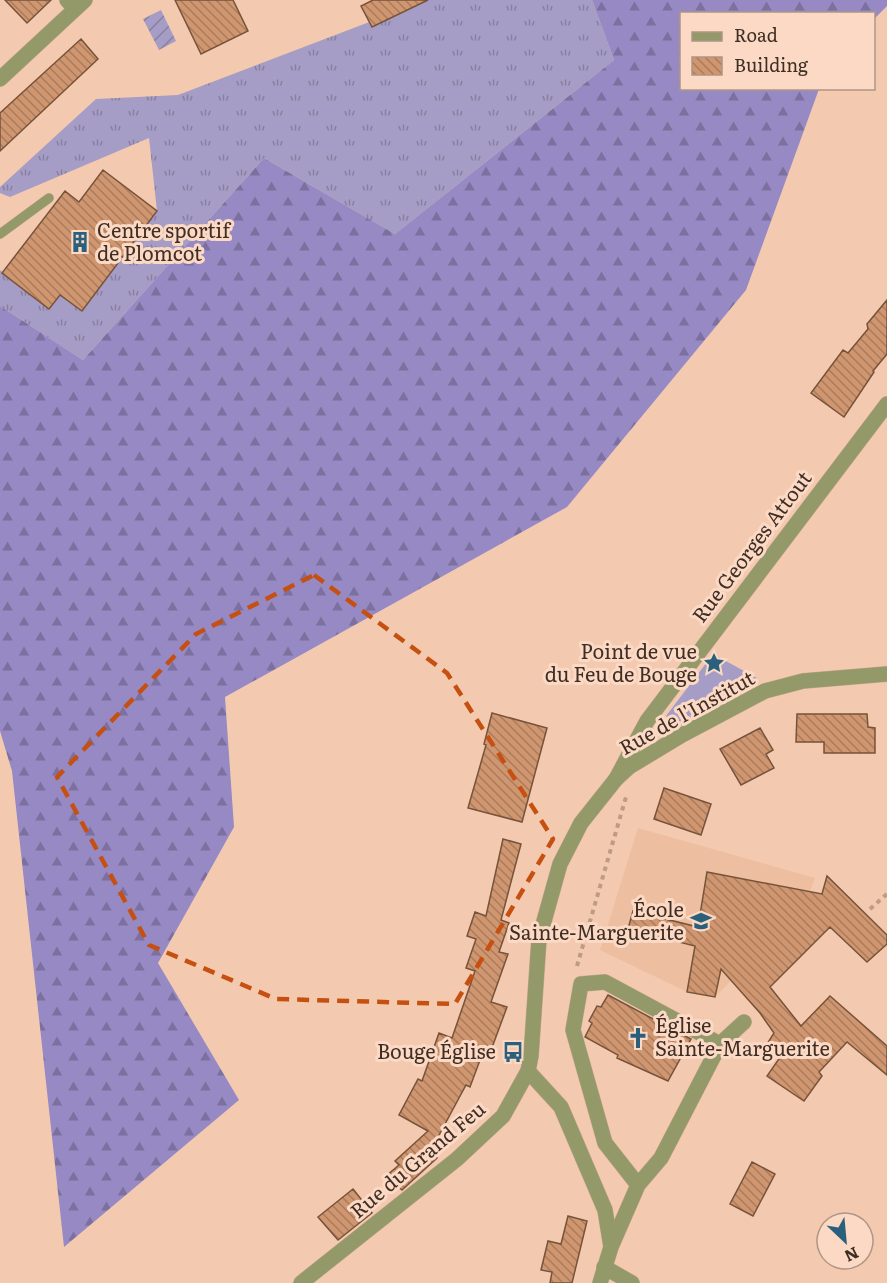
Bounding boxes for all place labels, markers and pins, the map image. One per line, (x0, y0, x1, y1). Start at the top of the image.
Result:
place label: Centre sportif de Plomcot (97, 214, 232, 267)
building icon: Centre sportif de Plomcot (68, 230, 92, 254)
place label: Point de vue du Feu de Bouge (545, 635, 697, 688)
place icon: Point de vue du Feu de Bouge (702, 651, 726, 675)
place label: École Sainte-Marguerite (509, 893, 684, 946)
school or university icon: École Sainte-Marguerite (689, 909, 713, 933)
place label: Église Sainte-Marguerite (655, 1009, 830, 1062)
church icon: Église Sainte-Marguerite (626, 1026, 650, 1050)
place label: Bouge Église (377, 1035, 496, 1065)
bus stop icon: Bouge Église (501, 1040, 525, 1064)

